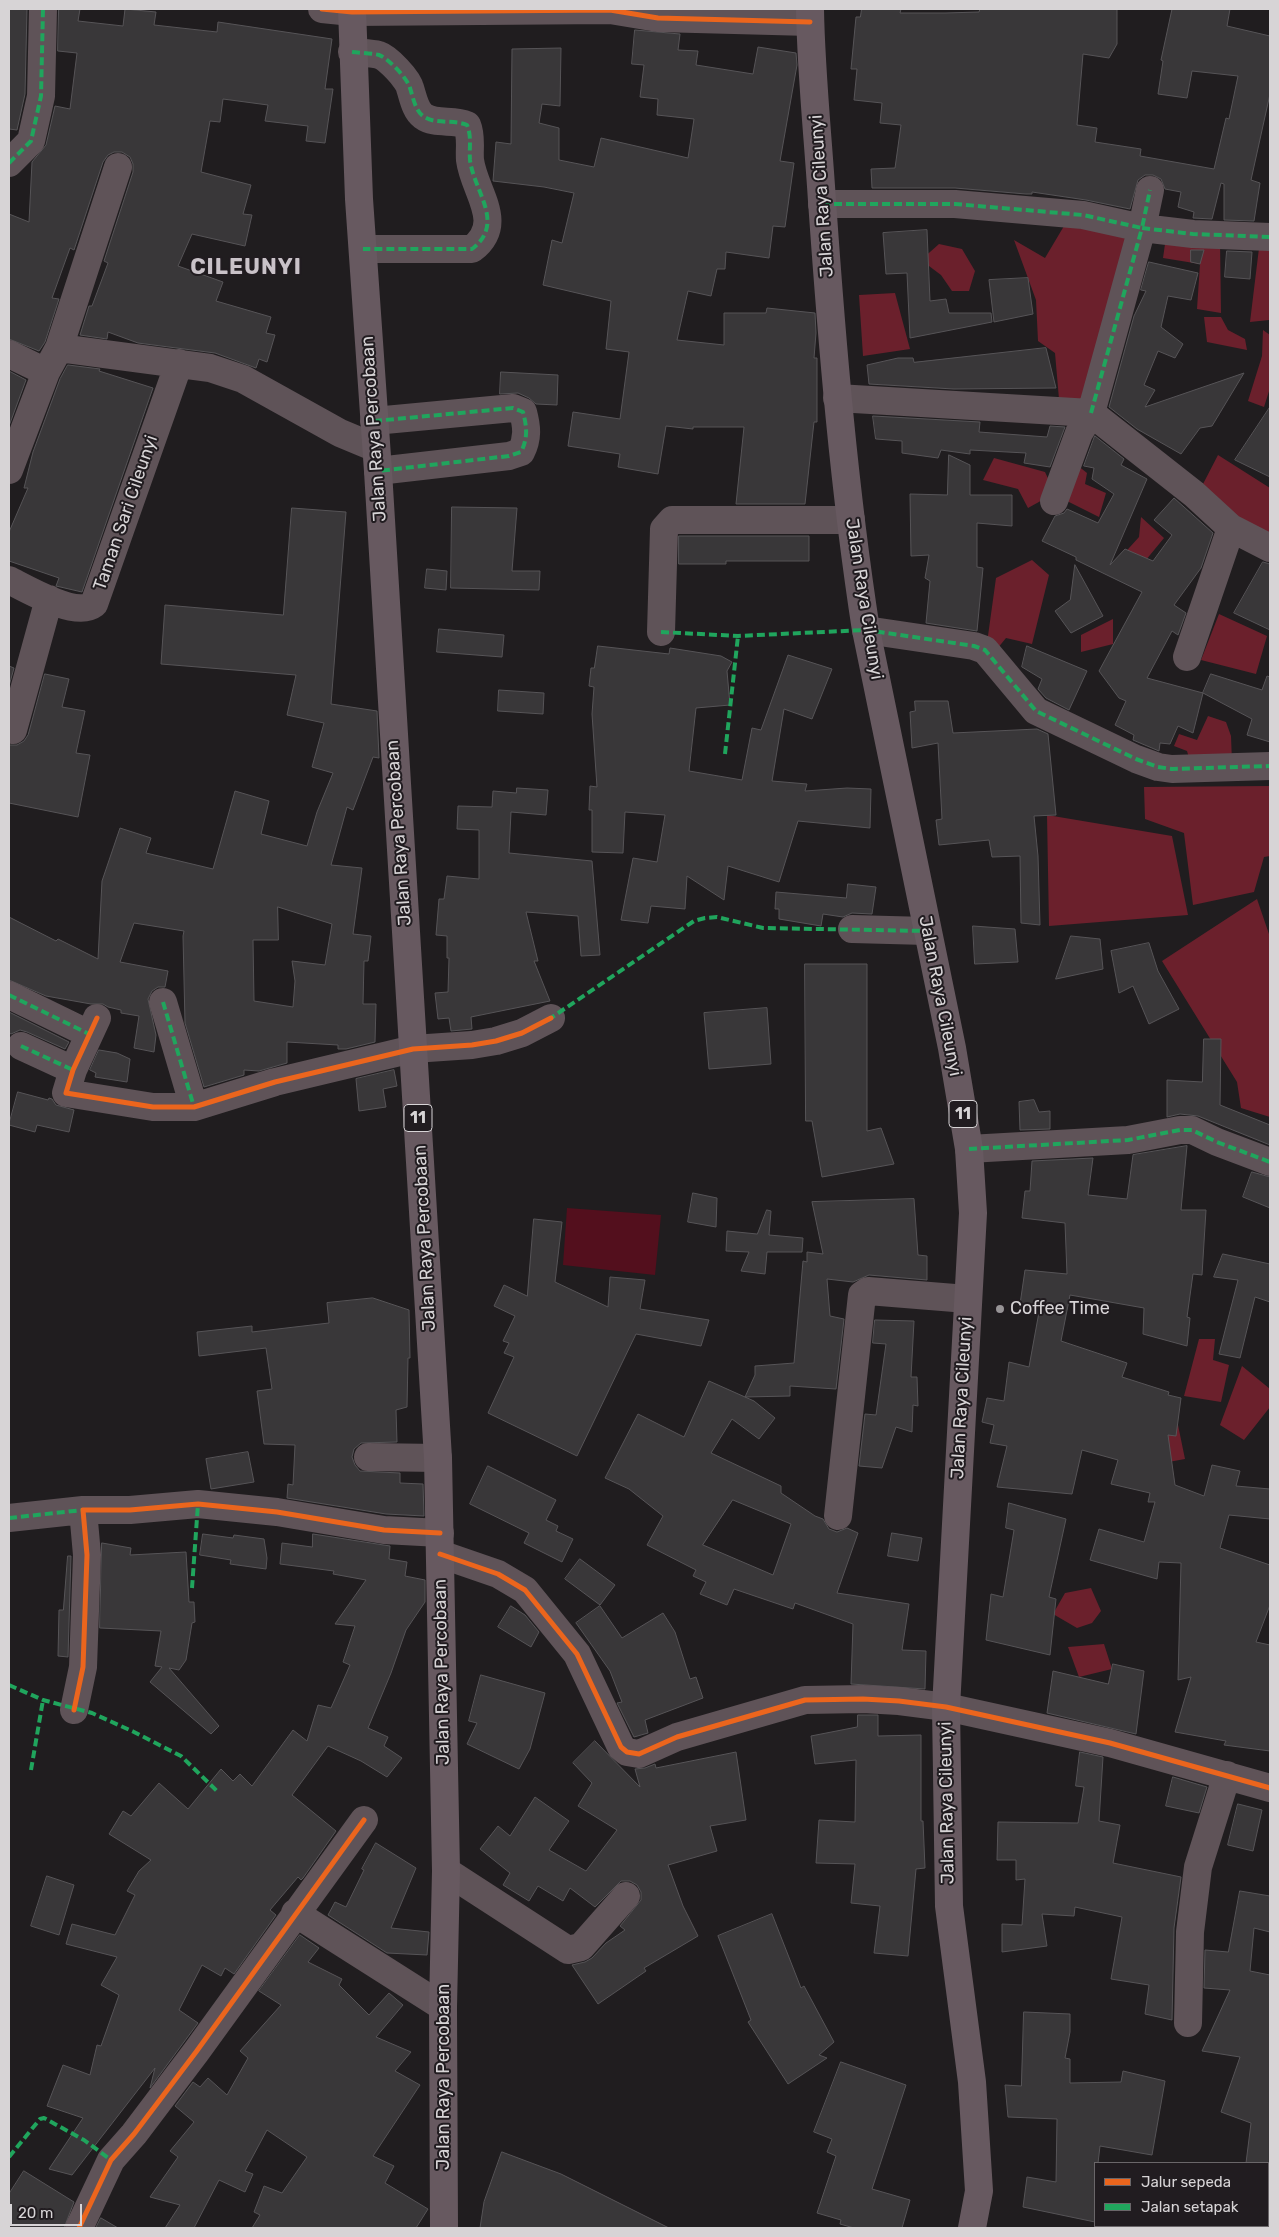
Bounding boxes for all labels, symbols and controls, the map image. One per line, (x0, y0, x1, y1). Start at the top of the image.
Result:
street label: Jalan Raya Cileunyi (806, 114, 838, 278)
district label: CILEUNYI (189, 255, 303, 281)
street label: Jalan Raya Percobaan (357, 335, 391, 523)
street label: Taman Sari Cileunyi (89, 432, 163, 594)
street label: Jalan Raya Cileunyi (841, 517, 887, 681)
street label: Jalan Raya Percobaan (382, 739, 416, 927)
street label: Jalan Raya Cileunyi (914, 914, 966, 1078)
road number: 11 (949, 1100, 977, 1128)
road number: 11 (404, 1104, 432, 1132)
street label: Jalan Raya Percobaan (409, 1144, 441, 1332)
place label: Coffee Time (1010, 1298, 1110, 1320)
marker: Coffee Time (994, 1303, 1006, 1315)
street label: Jalan Raya Cileunyi (947, 1316, 977, 1480)
street label: Jalan Raya Percobaan (430, 1579, 454, 1765)
street label: Jalan Raya Cileunyi (935, 1721, 959, 1885)
street label: Jalan Raya Percobaan (433, 1984, 455, 2170)
legend (1094, 2162, 1269, 2227)
text: Jalur sepeda (1141, 2173, 1231, 2191)
scale bar (12, 2194, 85, 2226)
text: Jalan setapak (1141, 2198, 1239, 2216)
text: 20 m (18, 2204, 53, 2222)

